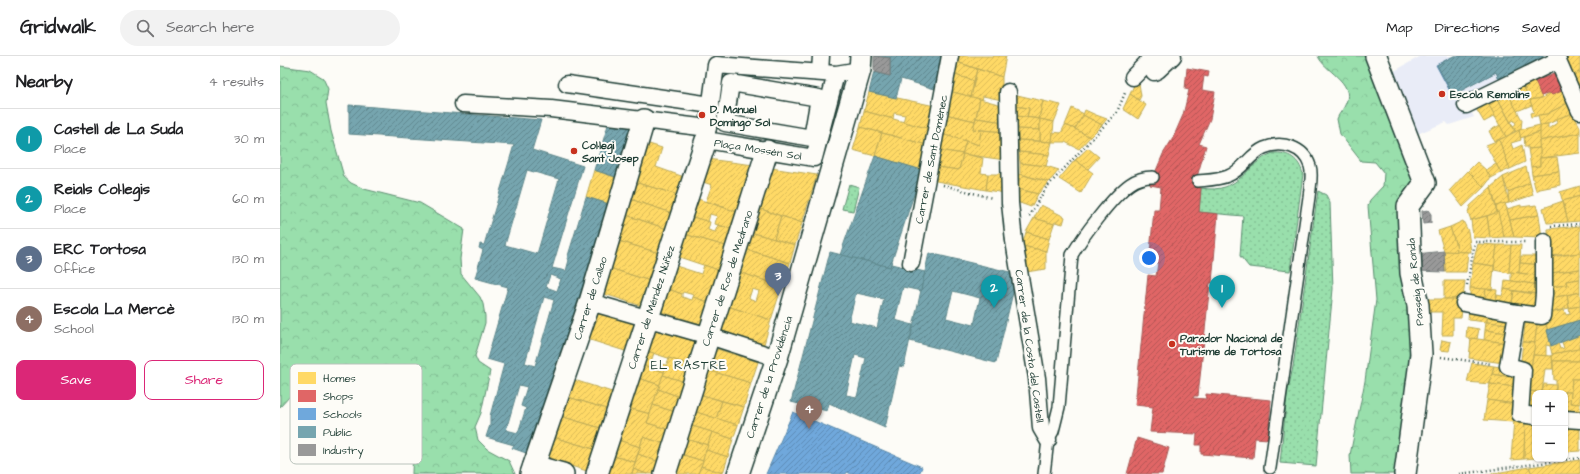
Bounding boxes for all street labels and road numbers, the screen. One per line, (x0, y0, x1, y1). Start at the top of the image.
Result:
street label: Carrer de Sant Domènec (912, 93, 951, 225)
street label: Plaça Mossèn Sol (713, 135, 803, 164)
street label: Carrer de Ros de Medrano (698, 208, 757, 348)
street label: Passeig de Ronda (1403, 237, 1429, 327)
street label: Carrer de Méndez Núñez (624, 243, 679, 371)
street label: Carrer de Callao (570, 254, 611, 342)
street label: Carrer de la Costa del Castell (1011, 269, 1048, 424)
street label: Carrer de la Providència (743, 314, 796, 440)

